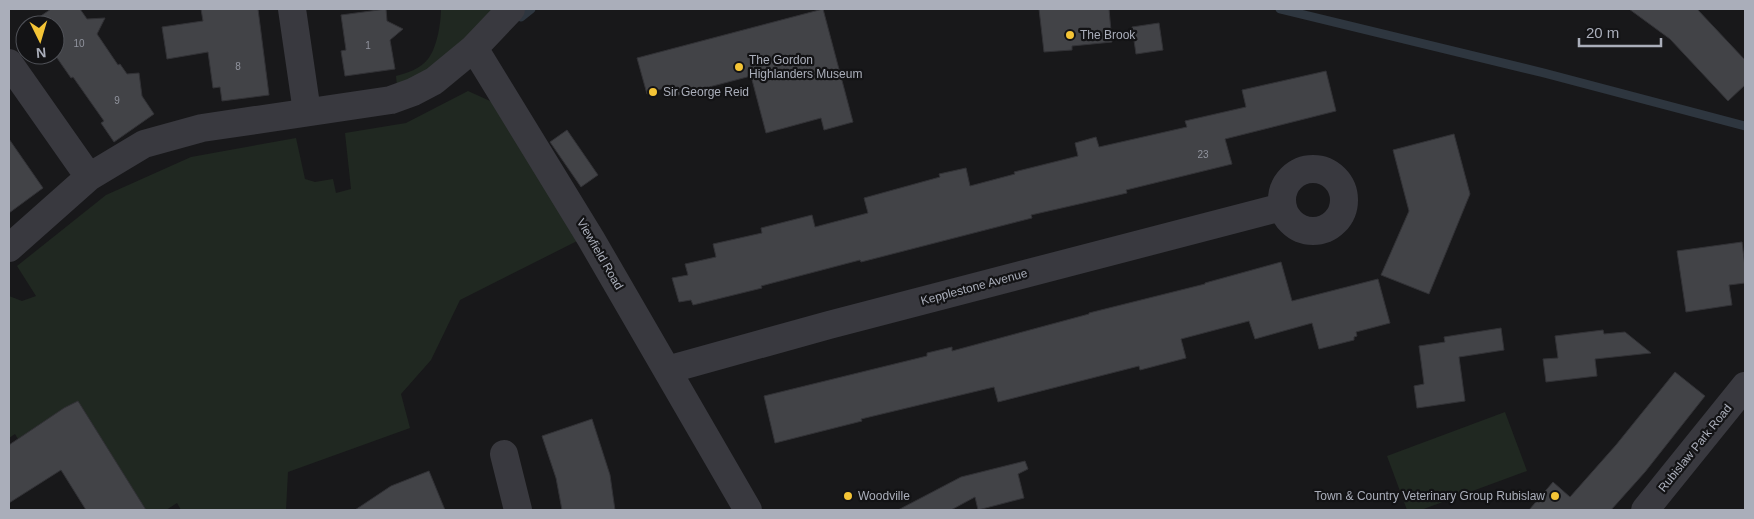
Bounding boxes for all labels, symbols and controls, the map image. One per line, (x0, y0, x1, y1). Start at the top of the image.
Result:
north arrow (15, 15, 65, 65)
scale bar (1579, 15, 1662, 47)
text: 20 m (1586, 24, 1619, 41)
place label: The Brook (1080, 28, 1136, 42)
marker: The Brook (1064, 29, 1076, 41)
house number: 10 (73, 38, 85, 49)
house number: 1 (365, 40, 371, 51)
text: N (35, 45, 47, 61)
place label: The Gordon Highlanders Museum (749, 53, 862, 81)
house number: 8 (235, 61, 241, 72)
marker: The Gordon Highlanders Museum (733, 61, 745, 73)
place label: Sir George Reid (663, 85, 749, 99)
marker: Sir George Reid (647, 86, 659, 98)
house number: 9 (114, 95, 120, 106)
house number: 23 (1197, 149, 1209, 160)
street label: Viewfield Road (574, 216, 626, 292)
street label: Kepplestone Avenue (919, 266, 1029, 308)
street label: Rubislaw Park Road (1655, 401, 1735, 495)
place label: Woodville (858, 489, 910, 503)
place label: Town & Country Veterinary Group Rubislaw (1314, 489, 1545, 503)
marker: Woodville (842, 490, 854, 502)
marker: Town & Country Veterinary Group Rubislaw (1549, 490, 1561, 502)

